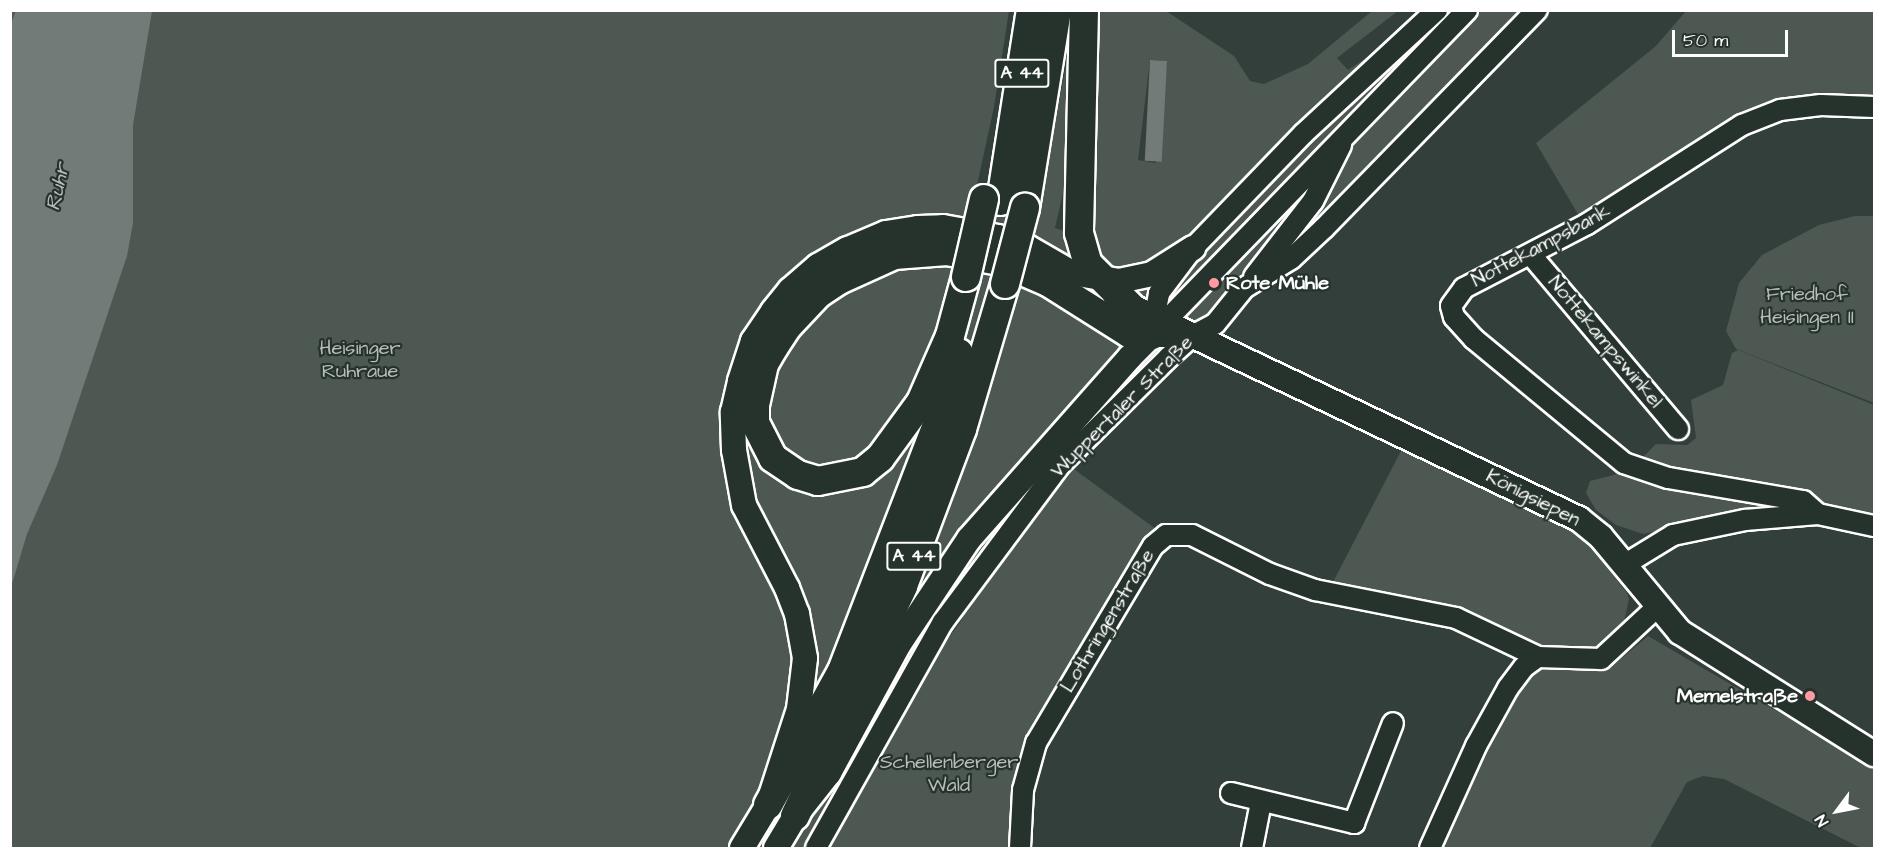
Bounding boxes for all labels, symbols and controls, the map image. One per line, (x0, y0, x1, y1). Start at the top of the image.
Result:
scale bar (1675, 18, 1790, 56)
text: 50 m (1683, 28, 1728, 53)
road number: A 44 (994, 58, 1050, 88)
water label: Ruhr (41, 161, 75, 213)
street label: Nottekampsbank (1468, 199, 1614, 293)
place label: Rote Mühle (1226, 271, 1329, 295)
street label: Nottekampswinkel (1543, 271, 1667, 413)
marker: Rote Mühle (1207, 276, 1221, 290)
park label: Friedhof Heisingen II (1760, 282, 1854, 329)
street label: Wuppertaler Straße (1046, 331, 1198, 483)
park label: Heisinger Ruhraue (319, 337, 401, 384)
street label: Königsiepen (1482, 464, 1584, 532)
road number: A 44 (886, 541, 942, 571)
street label: Lothringenstraße (1056, 545, 1160, 697)
place label: Memelstraße (1677, 684, 1798, 708)
marker: Memelstraße (1803, 689, 1817, 703)
park label: Schellenberger Wald (880, 751, 1018, 798)
north arrow (1807, 781, 1867, 841)
text: N (1810, 810, 1834, 831)

